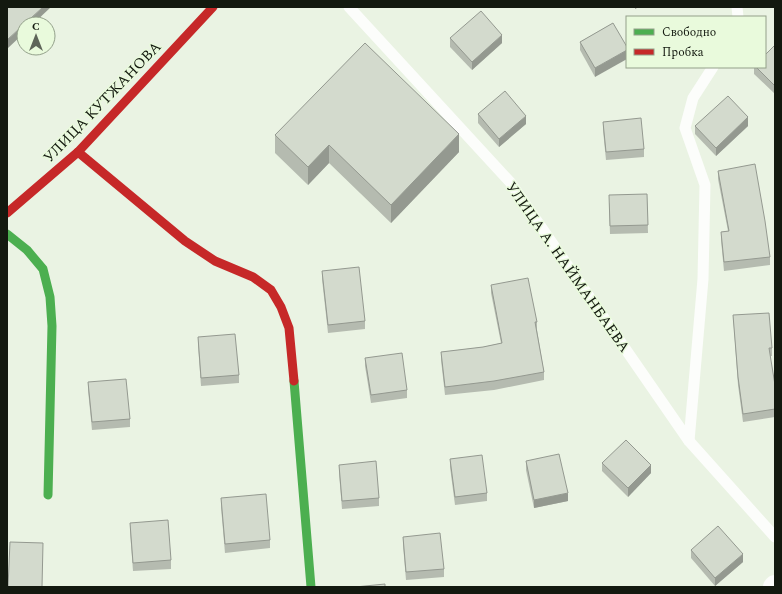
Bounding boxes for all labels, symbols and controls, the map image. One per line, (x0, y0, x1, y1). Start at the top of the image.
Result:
north arrow (16, 16, 56, 56)
legend (626, 16, 766, 68)
text: С (32, 18, 40, 35)
text: Свободно (662, 23, 716, 42)
street label: УЛИЦА КУТЖАНОВА (38, 36, 167, 168)
text: Пробка (662, 43, 704, 62)
street label: УЛИЦА А. НАЙМАНБАЕВА (500, 177, 636, 357)

